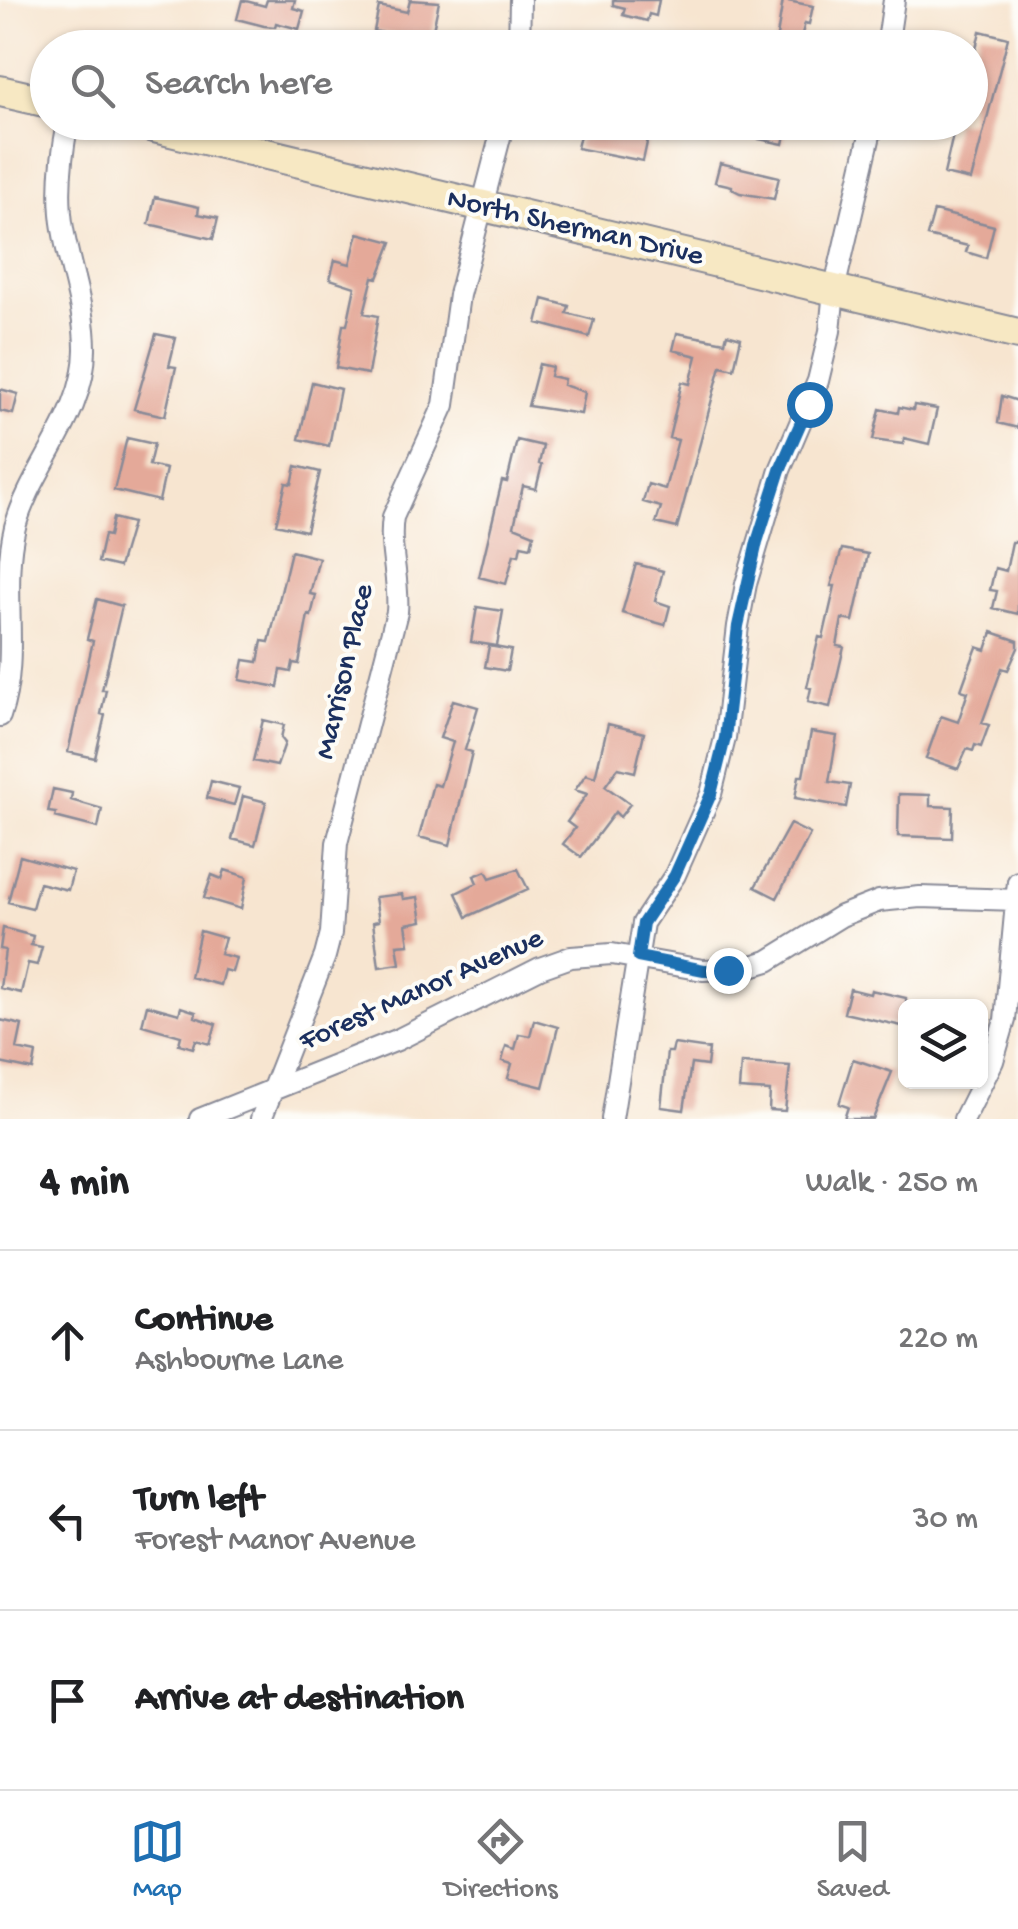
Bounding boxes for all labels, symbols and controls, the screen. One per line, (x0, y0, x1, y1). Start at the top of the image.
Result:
search box (30, 30, 988, 140)
icon: search (65, 58, 120, 113)
text: Search here (145, 63, 332, 107)
street label: North Sherman Drive (443, 182, 707, 276)
route start (787, 382, 833, 428)
street label: Marrison Place (309, 581, 383, 763)
street label: Forest Manor Avenue (294, 921, 550, 1061)
route end (706, 948, 752, 994)
map controls (898, 999, 988, 1089)
button: layers (898, 999, 988, 1089)
text: 4 min (40, 1160, 129, 1209)
text: Walk · 250 m (806, 1165, 978, 1203)
text: Continue (135, 1299, 273, 1343)
icon: ahead (40, 1313, 95, 1368)
text: 220 m (898, 1321, 978, 1359)
text: Ashbourne Lane (135, 1343, 343, 1381)
text: Turn left (135, 1479, 263, 1523)
icon: left (40, 1493, 95, 1548)
text: 30 m (913, 1501, 978, 1539)
text: Forest Manor Avenue (135, 1523, 415, 1561)
icon: arrive (40, 1673, 95, 1728)
text: Arrive at destination (135, 1678, 464, 1722)
tab: Map (130, 1814, 185, 1907)
tab: Directions (444, 1814, 558, 1907)
tab: Saved (817, 1814, 888, 1907)

